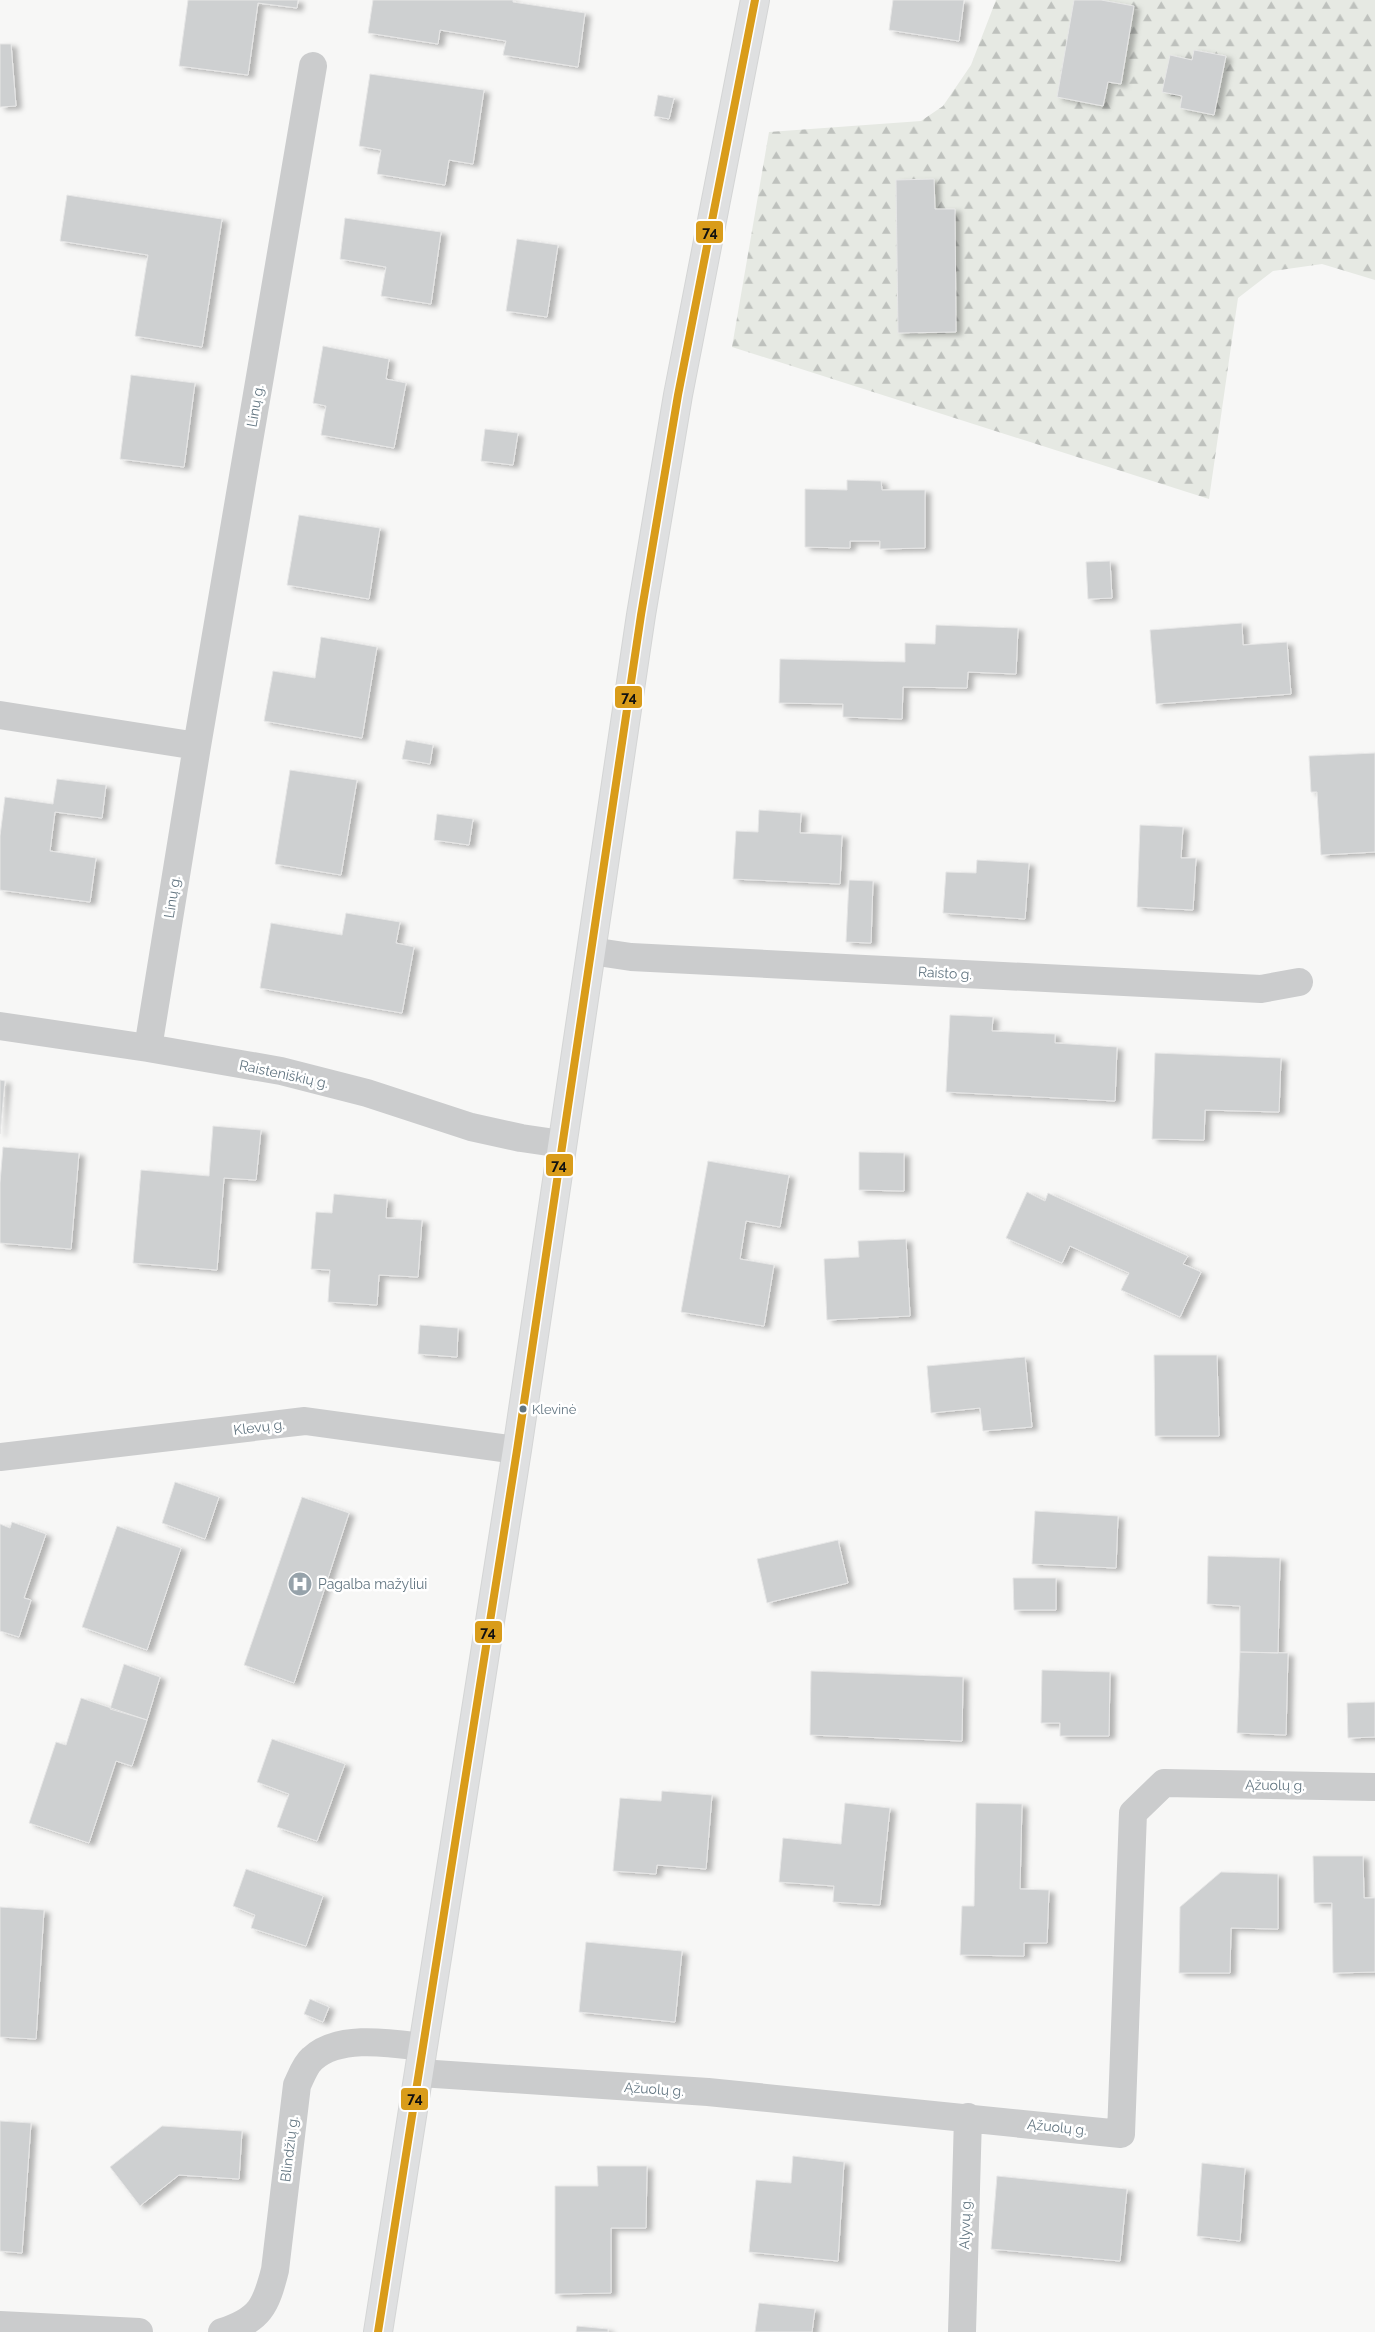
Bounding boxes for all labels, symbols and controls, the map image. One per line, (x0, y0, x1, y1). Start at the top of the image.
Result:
line badge: 74 (695, 220, 724, 244)
text: 74 (702, 224, 718, 240)
street label: Linų g. (243, 384, 267, 428)
line badge: 74 (614, 685, 643, 709)
text: 74 (621, 689, 637, 705)
street label: Linų g. (161, 875, 183, 919)
street label: Raisto g. (917, 964, 973, 982)
street label: Raisteniškių g. (238, 1057, 330, 1091)
line badge: 74 (545, 1153, 574, 1177)
text: 74 (551, 1157, 567, 1173)
place label: Klevinė (532, 1402, 577, 1417)
marker: Klevinė (518, 1404, 528, 1414)
street label: Klevų g. (232, 1416, 286, 1438)
hospital icon: Pagalba mažyliui (287, 1571, 313, 1597)
place label: Pagalba mažyliui (318, 1576, 427, 1592)
line badge: 74 (474, 1620, 503, 1644)
text: 74 (480, 1624, 496, 1640)
street label: Ąžuolų g. (1245, 1776, 1305, 1794)
street label: Ąžuolų g. (624, 2079, 684, 2099)
line badge: 74 (400, 2087, 429, 2111)
text: 74 (407, 2090, 423, 2106)
street label: Blindžių g. (277, 2115, 301, 2183)
street label: Ąžuolų g. (1026, 2116, 1088, 2138)
street label: Alyvų g. (956, 2198, 974, 2250)

